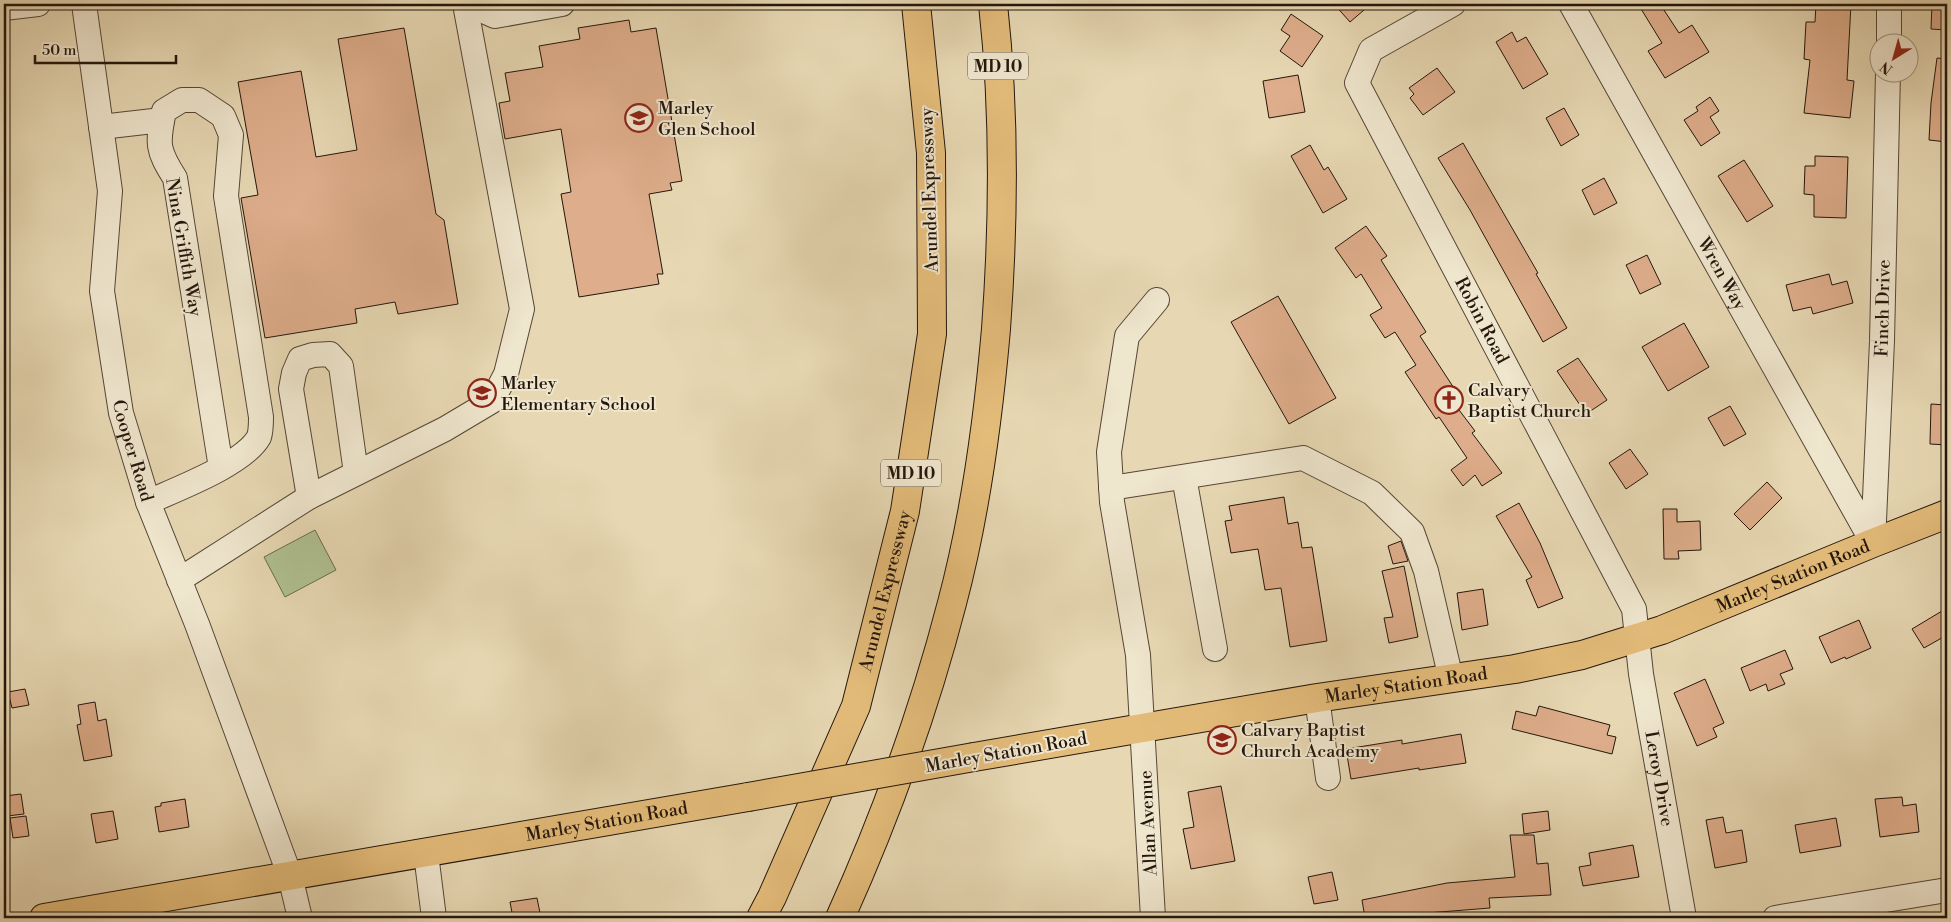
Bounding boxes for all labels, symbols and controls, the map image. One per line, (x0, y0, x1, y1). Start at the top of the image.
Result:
scale bar (35, 32, 176, 64)
north arrow (1868, 32, 1918, 82)
text: 50 m (42, 41, 76, 60)
road number: MD 10 (968, 52, 1028, 80)
text: N (1877, 57, 1897, 78)
place label: Marley Glen School (658, 97, 756, 141)
school or university icon: Marley Glen School (624, 103, 654, 133)
street label: Arundel Expressway (915, 107, 944, 274)
street label: Nina Griffith Way (160, 176, 207, 318)
street label: Wren Way (1692, 233, 1751, 314)
street label: Finch Drive (1870, 259, 1896, 358)
street label: Robin Road (1449, 273, 1514, 368)
place label: Marley Elementary School (501, 372, 656, 416)
school or university icon: Marley Elementary School (467, 378, 497, 408)
place label: Calvary Baptist Church (1467, 379, 1591, 423)
church icon: Calvary Baptist Church (1434, 385, 1464, 415)
street label: Cooper Road (107, 398, 158, 505)
road number: MD 10 (881, 459, 941, 486)
street label: Arundel Expressway (854, 508, 917, 675)
street label: Marley Station Road (1713, 534, 1874, 618)
street label: Marley Station Road (1323, 662, 1490, 709)
place label: Calvary Baptist Church Academy (1241, 719, 1379, 763)
school or university icon: Calvary Baptist Church Academy (1207, 725, 1237, 755)
street label: Marley Station Road (923, 727, 1090, 778)
street label: Leroy Drive (1639, 729, 1679, 828)
street label: Allan Avenue (1134, 769, 1163, 877)
street label: Marley Station Road (524, 796, 690, 847)

